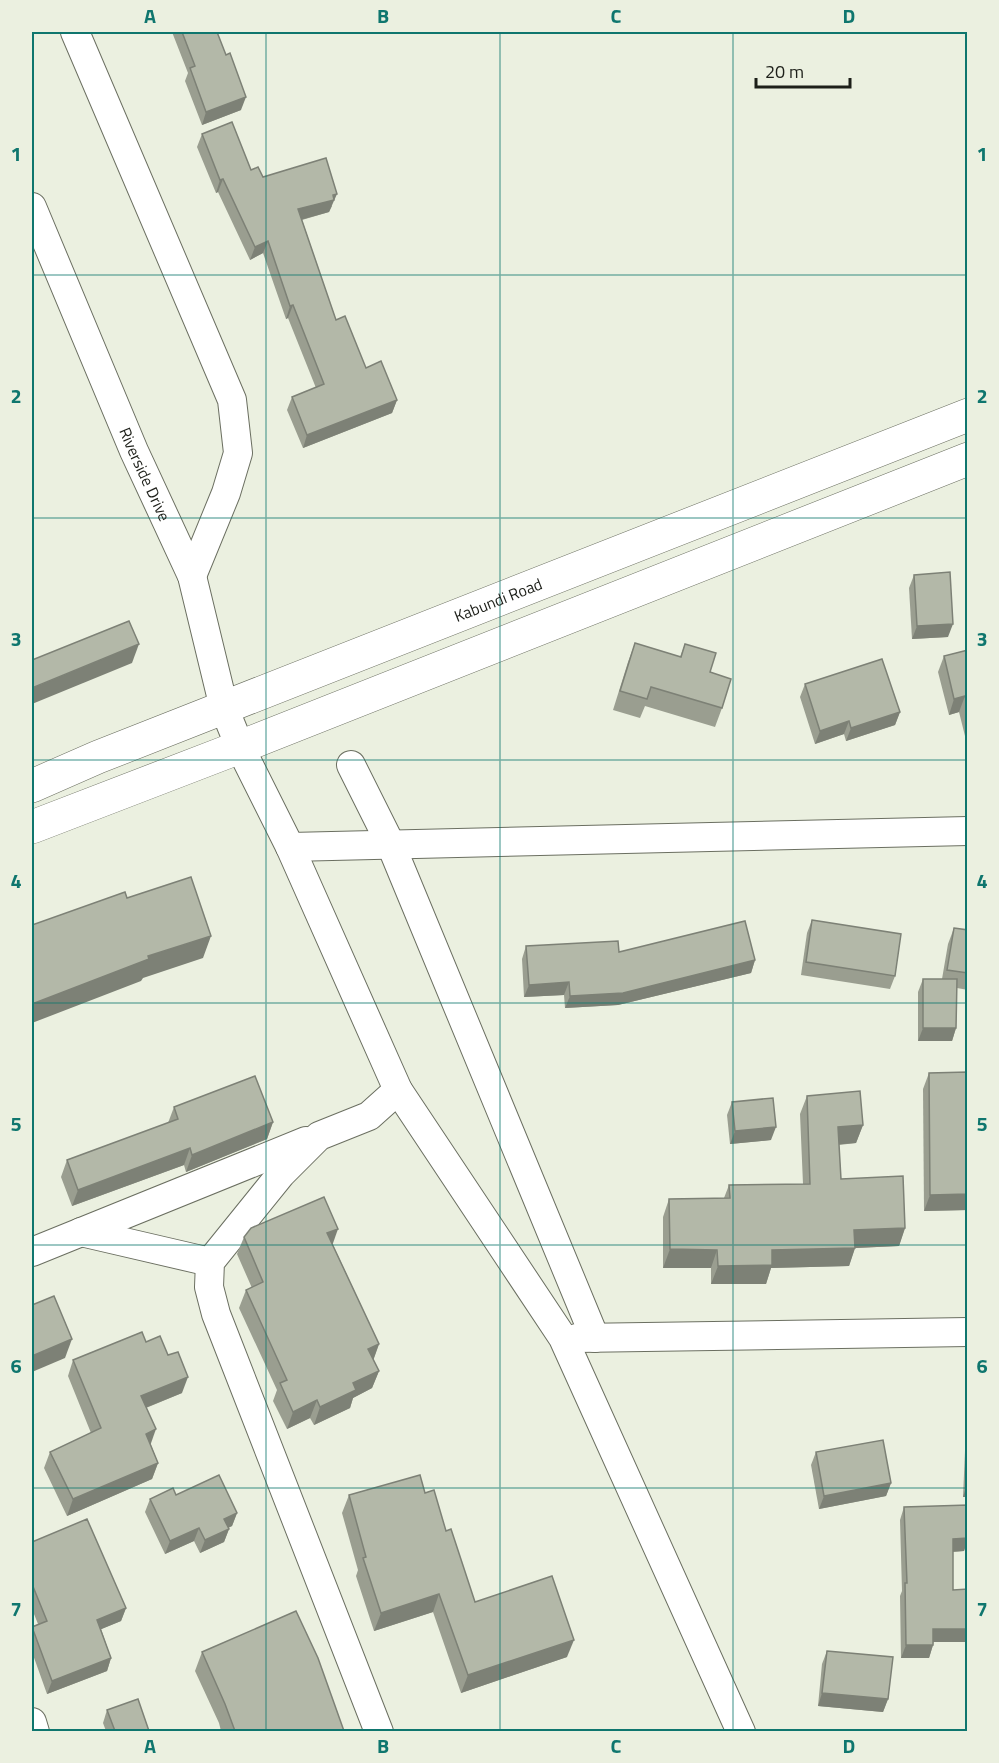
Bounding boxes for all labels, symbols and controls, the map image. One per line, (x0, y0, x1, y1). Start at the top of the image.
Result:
text: A (144, 0, 156, 31)
text: B (377, 0, 389, 31)
text: C (611, 0, 622, 31)
text: D (843, 0, 855, 31)
scale bar (756, 51, 850, 89)
text: 20 m (765, 58, 804, 85)
text: 1 (10, 138, 22, 169)
text: 1 (976, 138, 988, 169)
text: 2 (10, 380, 22, 411)
text: 2 (976, 380, 988, 411)
street label: Riverside Drive (113, 423, 177, 525)
street label: Kabundi Road (451, 572, 546, 628)
text: 3 (10, 623, 22, 654)
text: 3 (976, 623, 988, 654)
text: 4 (10, 865, 22, 896)
text: 4 (976, 865, 988, 896)
text: 5 (10, 1108, 22, 1139)
text: 5 (976, 1108, 988, 1139)
text: 6 (10, 1350, 22, 1381)
text: 6 (976, 1350, 988, 1381)
text: 7 (10, 1593, 22, 1624)
text: 7 (976, 1593, 988, 1624)
text: A (144, 1730, 156, 1761)
text: B (377, 1730, 389, 1761)
text: C (611, 1730, 622, 1761)
text: D (843, 1730, 855, 1761)

